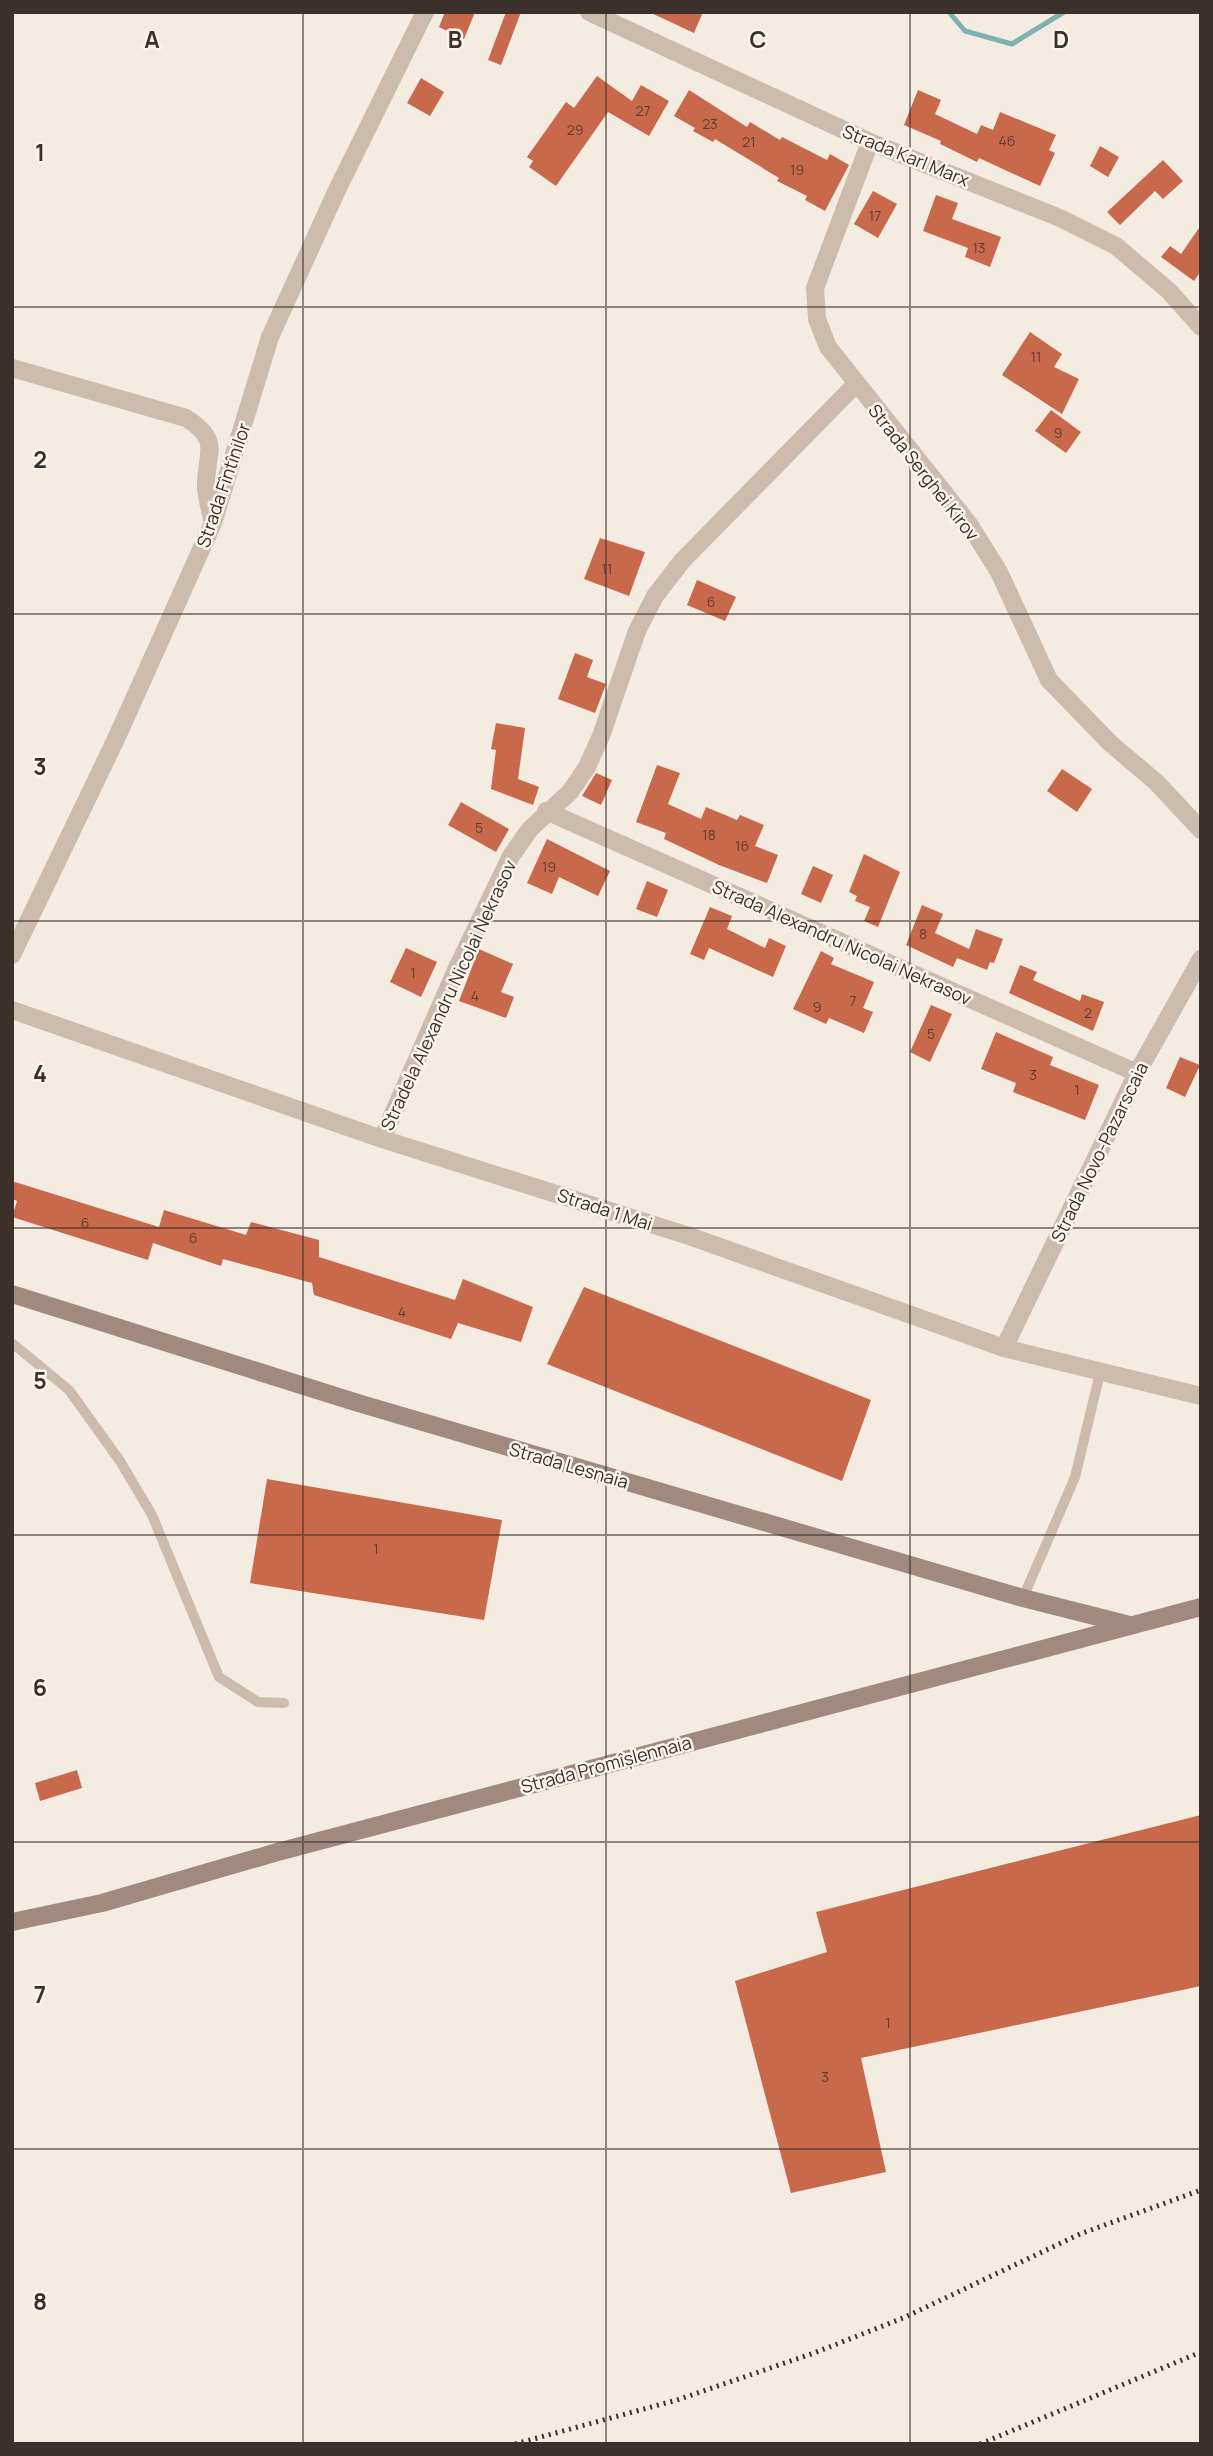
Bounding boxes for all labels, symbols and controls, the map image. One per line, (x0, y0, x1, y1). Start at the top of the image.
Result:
text: A (144, 23, 160, 55)
text: B (448, 23, 462, 55)
text: C (750, 23, 767, 55)
text: D (1053, 23, 1069, 55)
house number: 27 (635, 101, 651, 120)
house number: 23 (702, 114, 718, 133)
street label: Strada Karl Marx (839, 119, 973, 192)
house number: 29 (567, 120, 583, 139)
house number: 46 (999, 131, 1015, 150)
house number: 21 (742, 132, 756, 151)
text: 1 (35, 136, 45, 168)
house number: 19 (790, 160, 804, 179)
house number: 17 (869, 206, 881, 225)
house number: 13 (972, 238, 986, 257)
house number: 11 (1031, 347, 1041, 366)
street label: Strada Serghei Kirov (863, 399, 985, 545)
street label: Strada Fîntînilor (190, 419, 256, 551)
house number: 9 (1054, 423, 1062, 442)
text: 2 (33, 443, 47, 475)
house number: 11 (602, 559, 612, 578)
house number: 6 (707, 592, 715, 611)
text: 3 (33, 750, 47, 782)
house number: 5 (475, 818, 483, 837)
house number: 18 (702, 825, 716, 844)
house number: 16 (735, 836, 749, 855)
street label: Stradela Alexandru Nicolai Nekrasov (375, 856, 521, 1134)
house number: 19 (542, 857, 556, 876)
street label: Strada Alexandru Nicolai Nekrasov (709, 874, 975, 1010)
house number: 8 (919, 924, 927, 943)
house number: 1 (410, 963, 416, 982)
house number: 4 (471, 986, 479, 1005)
house number: 7 (849, 991, 857, 1010)
house number: 9 (813, 997, 821, 1016)
house number: 2 (1084, 1003, 1092, 1022)
house number: 5 (927, 1024, 935, 1043)
text: 4 (33, 1057, 47, 1089)
street label: Strada Novo-Pazarscaia (1045, 1058, 1153, 1246)
house number: 3 (1029, 1065, 1037, 1084)
house number: 1 (1074, 1080, 1080, 1099)
street label: Strada 1 Mai (554, 1182, 656, 1236)
house number: 6 (81, 1213, 89, 1232)
house number: 6 (189, 1228, 197, 1247)
house number: 4 (398, 1302, 406, 1321)
text: 5 (33, 1364, 47, 1396)
street label: Strada Lesnaia (507, 1437, 631, 1493)
house number: 1 (373, 1539, 379, 1558)
text: 6 (33, 1671, 47, 1703)
street label: Strada Promîșlennaia (518, 1730, 694, 1798)
text: 7 (34, 1978, 46, 2010)
house number: 1 (885, 2013, 891, 2032)
house number: 3 (821, 2067, 829, 2086)
text: 8 (33, 2285, 47, 2317)

